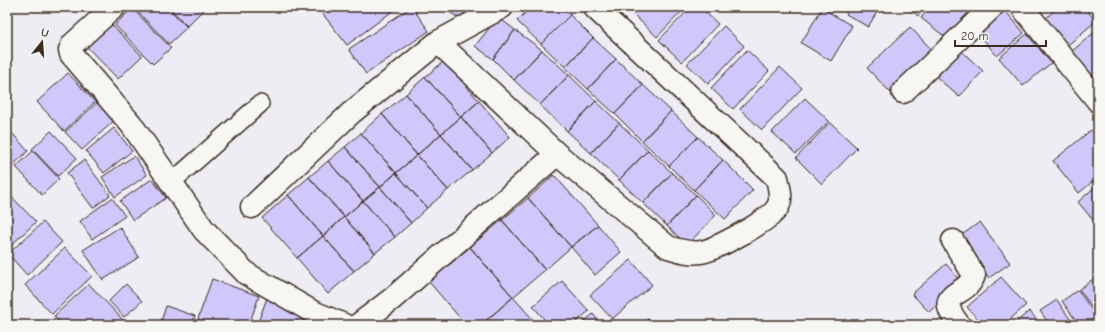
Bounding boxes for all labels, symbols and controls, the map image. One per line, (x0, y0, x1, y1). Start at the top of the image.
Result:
north arrow (22, 22, 62, 62)
scale bar (955, 22, 1046, 48)
text: U (39, 26, 50, 40)
text: 20 m (961, 29, 989, 43)

